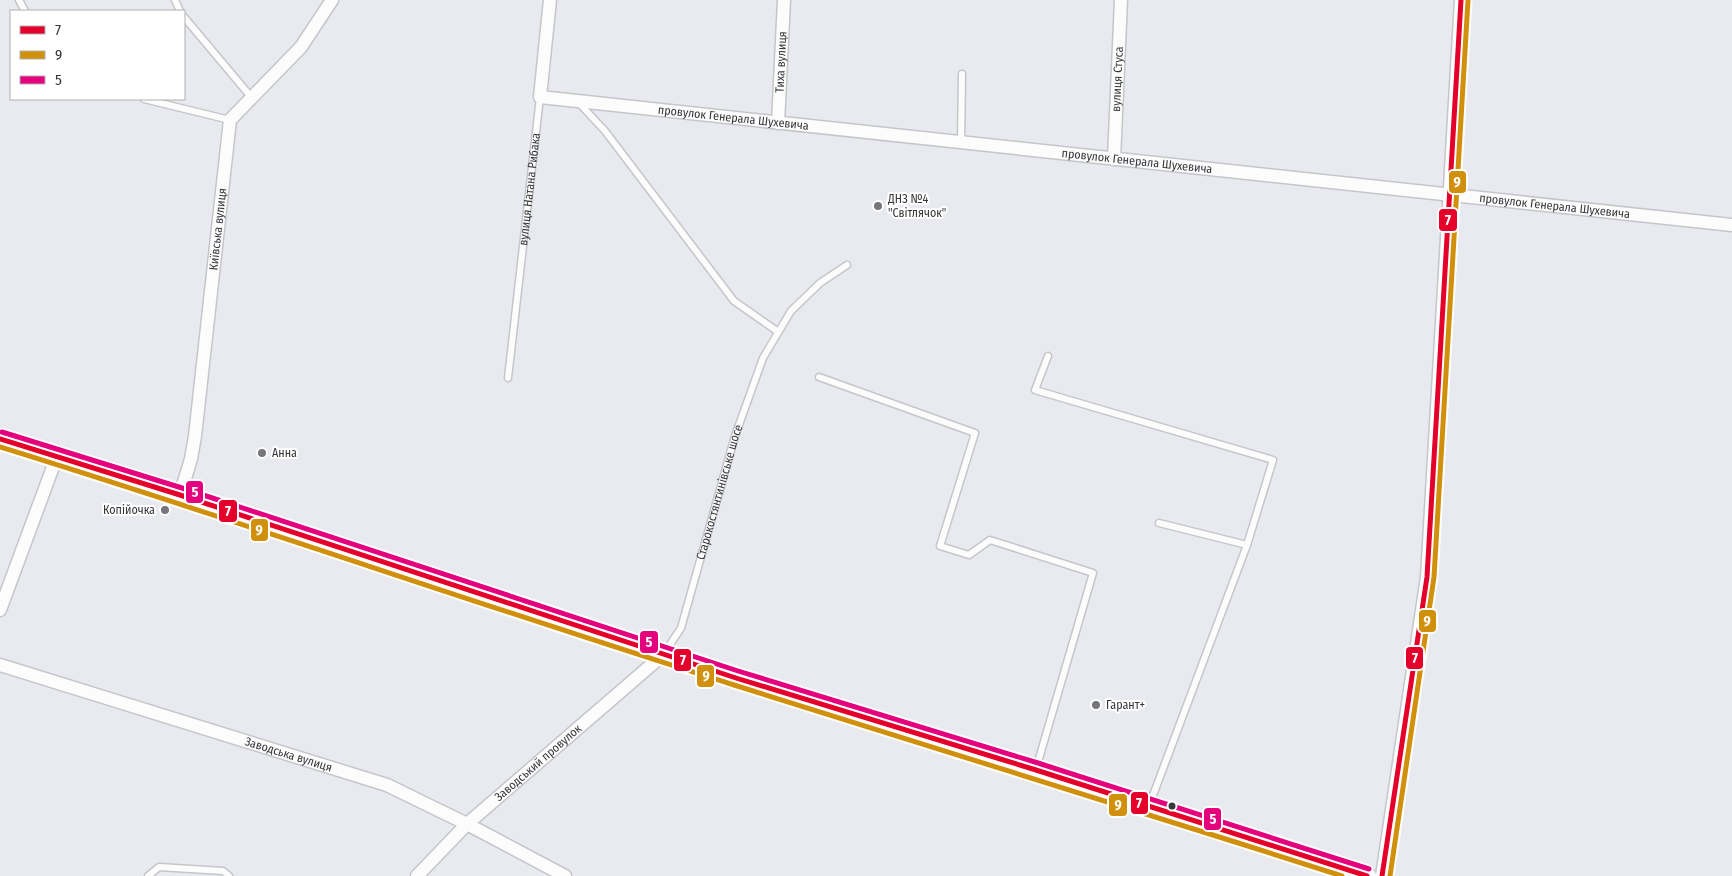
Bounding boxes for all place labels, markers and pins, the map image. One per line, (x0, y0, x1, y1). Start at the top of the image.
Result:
place label: ДНЗ №4 "Світлячок" (887, 192, 946, 220)
marker: ДНЗ №4 "Світлячок" (872, 200, 884, 212)
place label: Анна (272, 446, 297, 460)
marker: Анна (256, 447, 268, 459)
place label: Копійочка (103, 503, 155, 517)
marker: Копійочка (159, 504, 171, 516)
place label: Гарант+ (1106, 698, 1145, 712)
marker: Гарант+ (1090, 699, 1102, 711)
unlabelled marker (1167, 801, 1177, 811)

